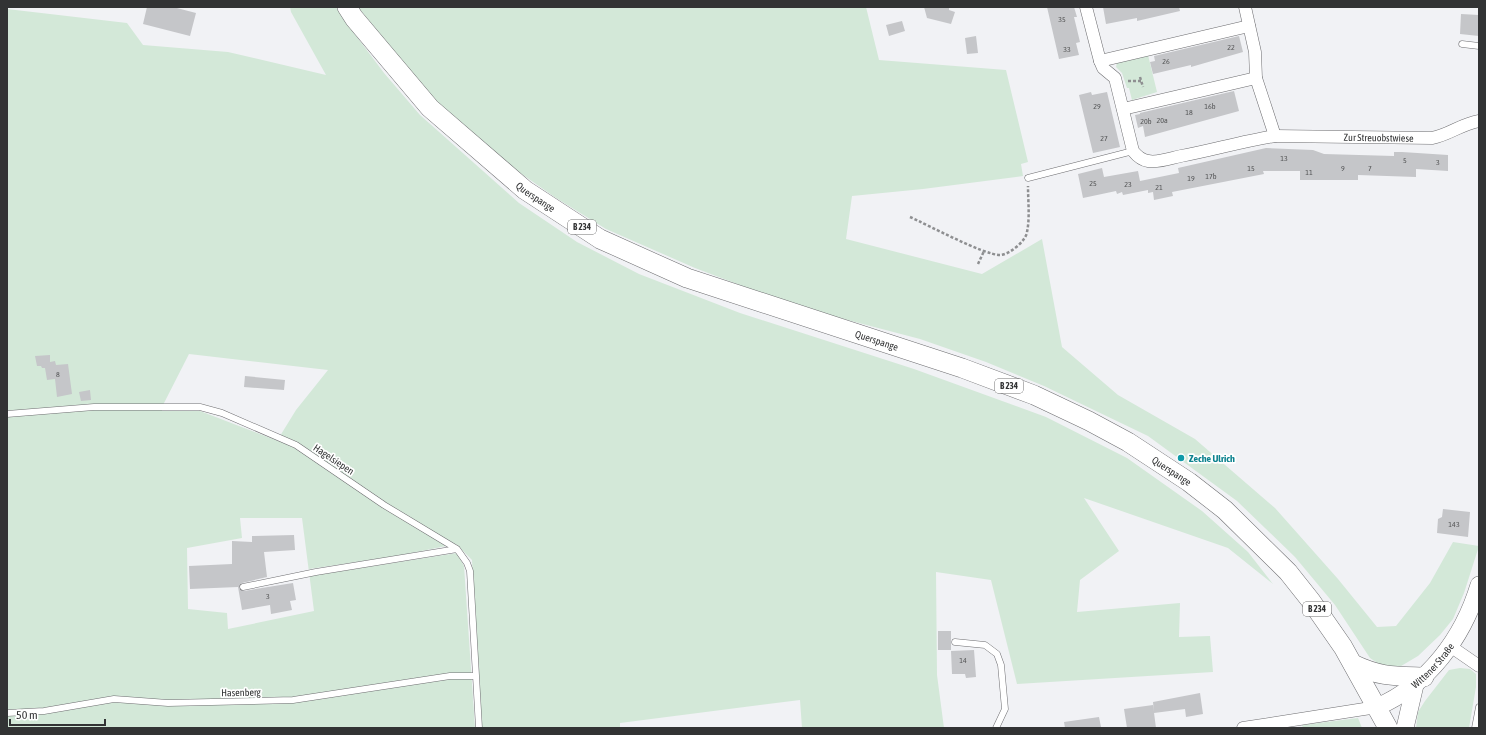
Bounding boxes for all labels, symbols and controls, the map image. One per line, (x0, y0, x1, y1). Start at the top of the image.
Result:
house number: 35 (1058, 15, 1066, 24)
house number: 22 (1227, 43, 1235, 52)
house number: 33 (1063, 45, 1071, 54)
house number: 26 (1162, 57, 1170, 66)
house number: 29 (1093, 102, 1101, 111)
house number: 16b (1204, 102, 1216, 111)
house number: 18 (1185, 108, 1193, 117)
house number: 20a (1156, 116, 1168, 125)
house number: 20b (1140, 117, 1152, 126)
street label: Zur Streuobstwiese (1344, 132, 1414, 144)
house number: 27 (1100, 134, 1108, 143)
house number: 13 (1280, 154, 1288, 163)
house number: 5 (1403, 156, 1407, 165)
house number: 3 (1436, 158, 1440, 167)
house number: 15 (1247, 164, 1255, 173)
house number: 9 (1341, 164, 1345, 173)
house number: 7 (1368, 164, 1372, 173)
house number: 11 (1305, 168, 1313, 177)
house number: 17b (1205, 172, 1217, 181)
house number: 19 (1187, 174, 1195, 183)
house number: 25 (1089, 179, 1097, 188)
street label: Querspange (514, 180, 557, 214)
house number: 23 (1124, 180, 1132, 189)
house number: 21 (1155, 183, 1163, 192)
road number: B 234 (568, 220, 596, 234)
street label: Querspange (854, 328, 900, 353)
house number: 8 (56, 370, 60, 379)
road number: B 234 (995, 379, 1023, 393)
street label: Hagelsiepen (311, 442, 356, 477)
marker: Zeche Ulrich (1176, 453, 1186, 463)
place label: Zeche Ulrich (1189, 453, 1235, 464)
street label: Querspange (1150, 454, 1194, 488)
house number: 143 (1448, 520, 1460, 529)
house number: 3 (266, 592, 270, 601)
road number: B 234 (1303, 602, 1331, 616)
street label: Wittener Straße (1409, 641, 1456, 691)
house number: 14 (959, 656, 967, 665)
street label: Hasenberg (221, 687, 262, 698)
scale bar (10, 701, 105, 727)
text: 50 m (16, 708, 38, 722)

